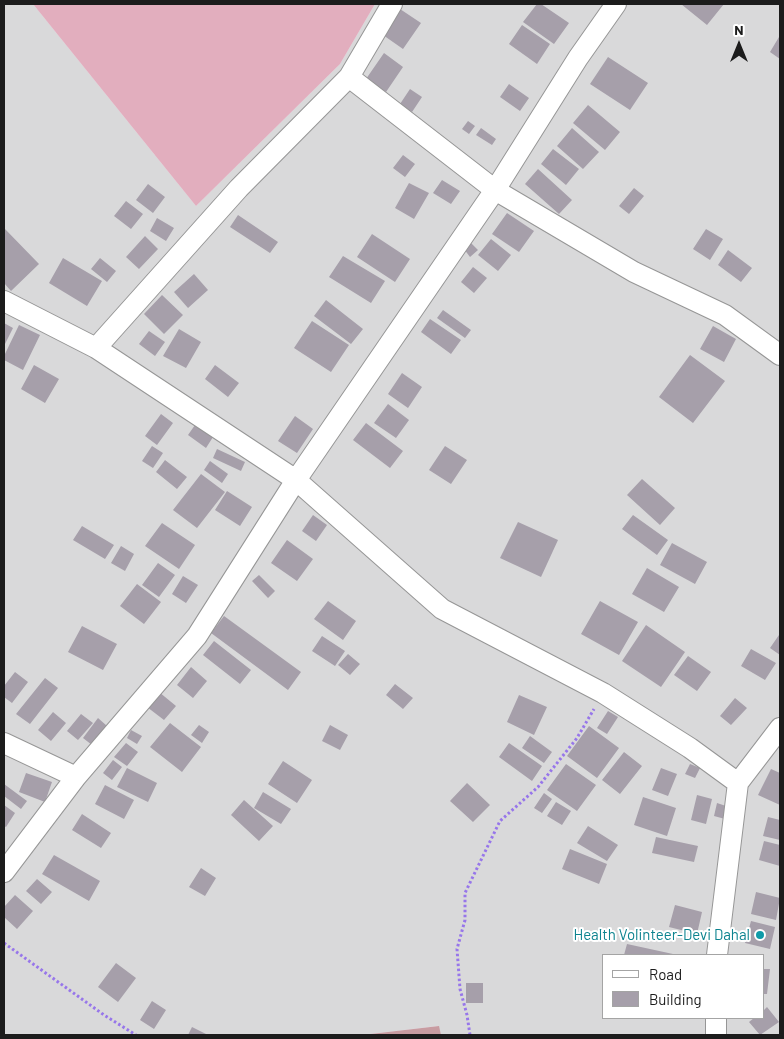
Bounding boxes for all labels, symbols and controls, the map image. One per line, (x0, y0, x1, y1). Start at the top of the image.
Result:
north arrow (714, 20, 764, 70)
text: N (734, 21, 744, 38)
place label: Health Volinteer-Devi Dahal (573, 926, 750, 944)
marker: Health Volinteer-Devi Dahal (754, 929, 766, 941)
legend (602, 954, 764, 1019)
text: Road (649, 965, 682, 983)
text: Building (649, 990, 702, 1008)

